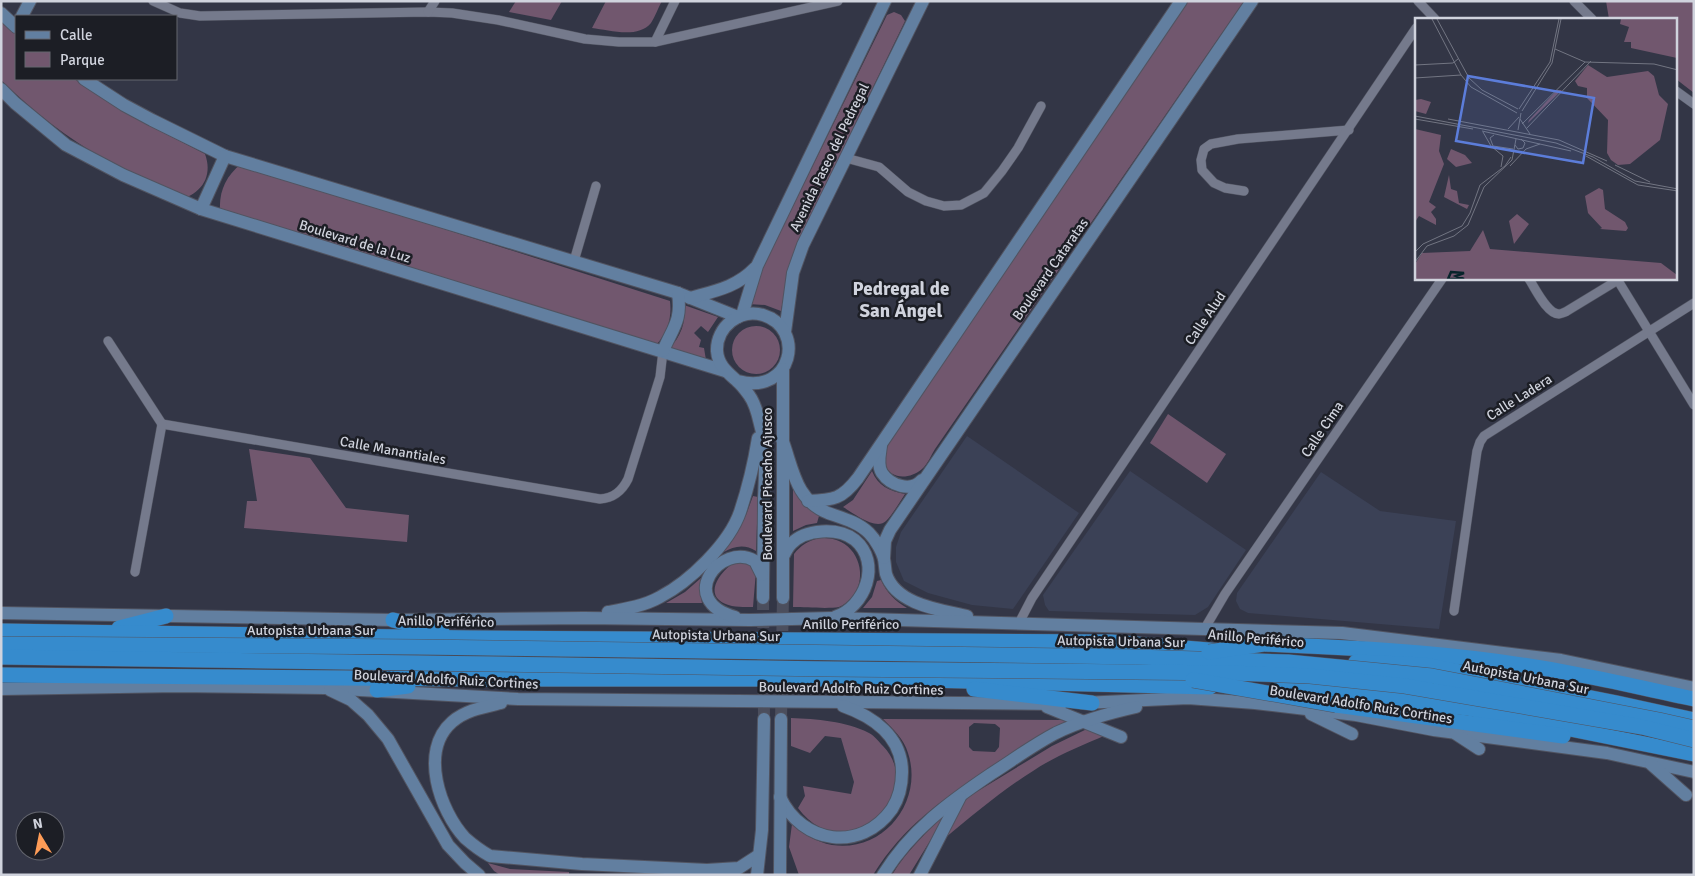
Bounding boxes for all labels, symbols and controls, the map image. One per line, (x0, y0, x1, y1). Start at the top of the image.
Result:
legend (15, 15, 178, 80)
inset map (1415, 18, 1678, 280)
text: Calle (60, 26, 93, 44)
text: Parque (60, 51, 105, 69)
street label: Avenida Paseo del Pedregal (786, 80, 873, 234)
street label: Boulevard Cataratas (1009, 215, 1092, 324)
street label: Boulevard de la Luz (297, 216, 413, 267)
district label: Pedregal de San Ángel (853, 277, 949, 323)
street label: Calle Alud (1181, 288, 1229, 348)
street label: Calle Ladera (1483, 371, 1555, 424)
street label: Calle Cima (1297, 398, 1347, 461)
street label: Boulevard Picacho Ajusco (759, 407, 776, 561)
street label: Calle Manantiales (339, 433, 447, 468)
street label: Anillo Periférico (398, 612, 494, 631)
street label: Anillo Periférico (803, 616, 899, 633)
street label: Autopista Urbana Sur (247, 622, 376, 639)
street label: Autopista Urbana Sur (652, 626, 781, 645)
street label: Anillo Periférico (1207, 626, 1305, 651)
street label: Autopista Urbana Sur (1057, 632, 1186, 651)
street label: Autopista Urbana Sur (1461, 657, 1591, 698)
street label: Boulevard Adolfo Ruiz Cortines (353, 666, 539, 693)
street label: Boulevard Adolfo Ruiz Cortines (758, 678, 944, 699)
street label: Boulevard Adolfo Ruiz Cortines (1268, 682, 1453, 727)
north arrow (15, 811, 65, 861)
text: N (32, 814, 44, 833)

